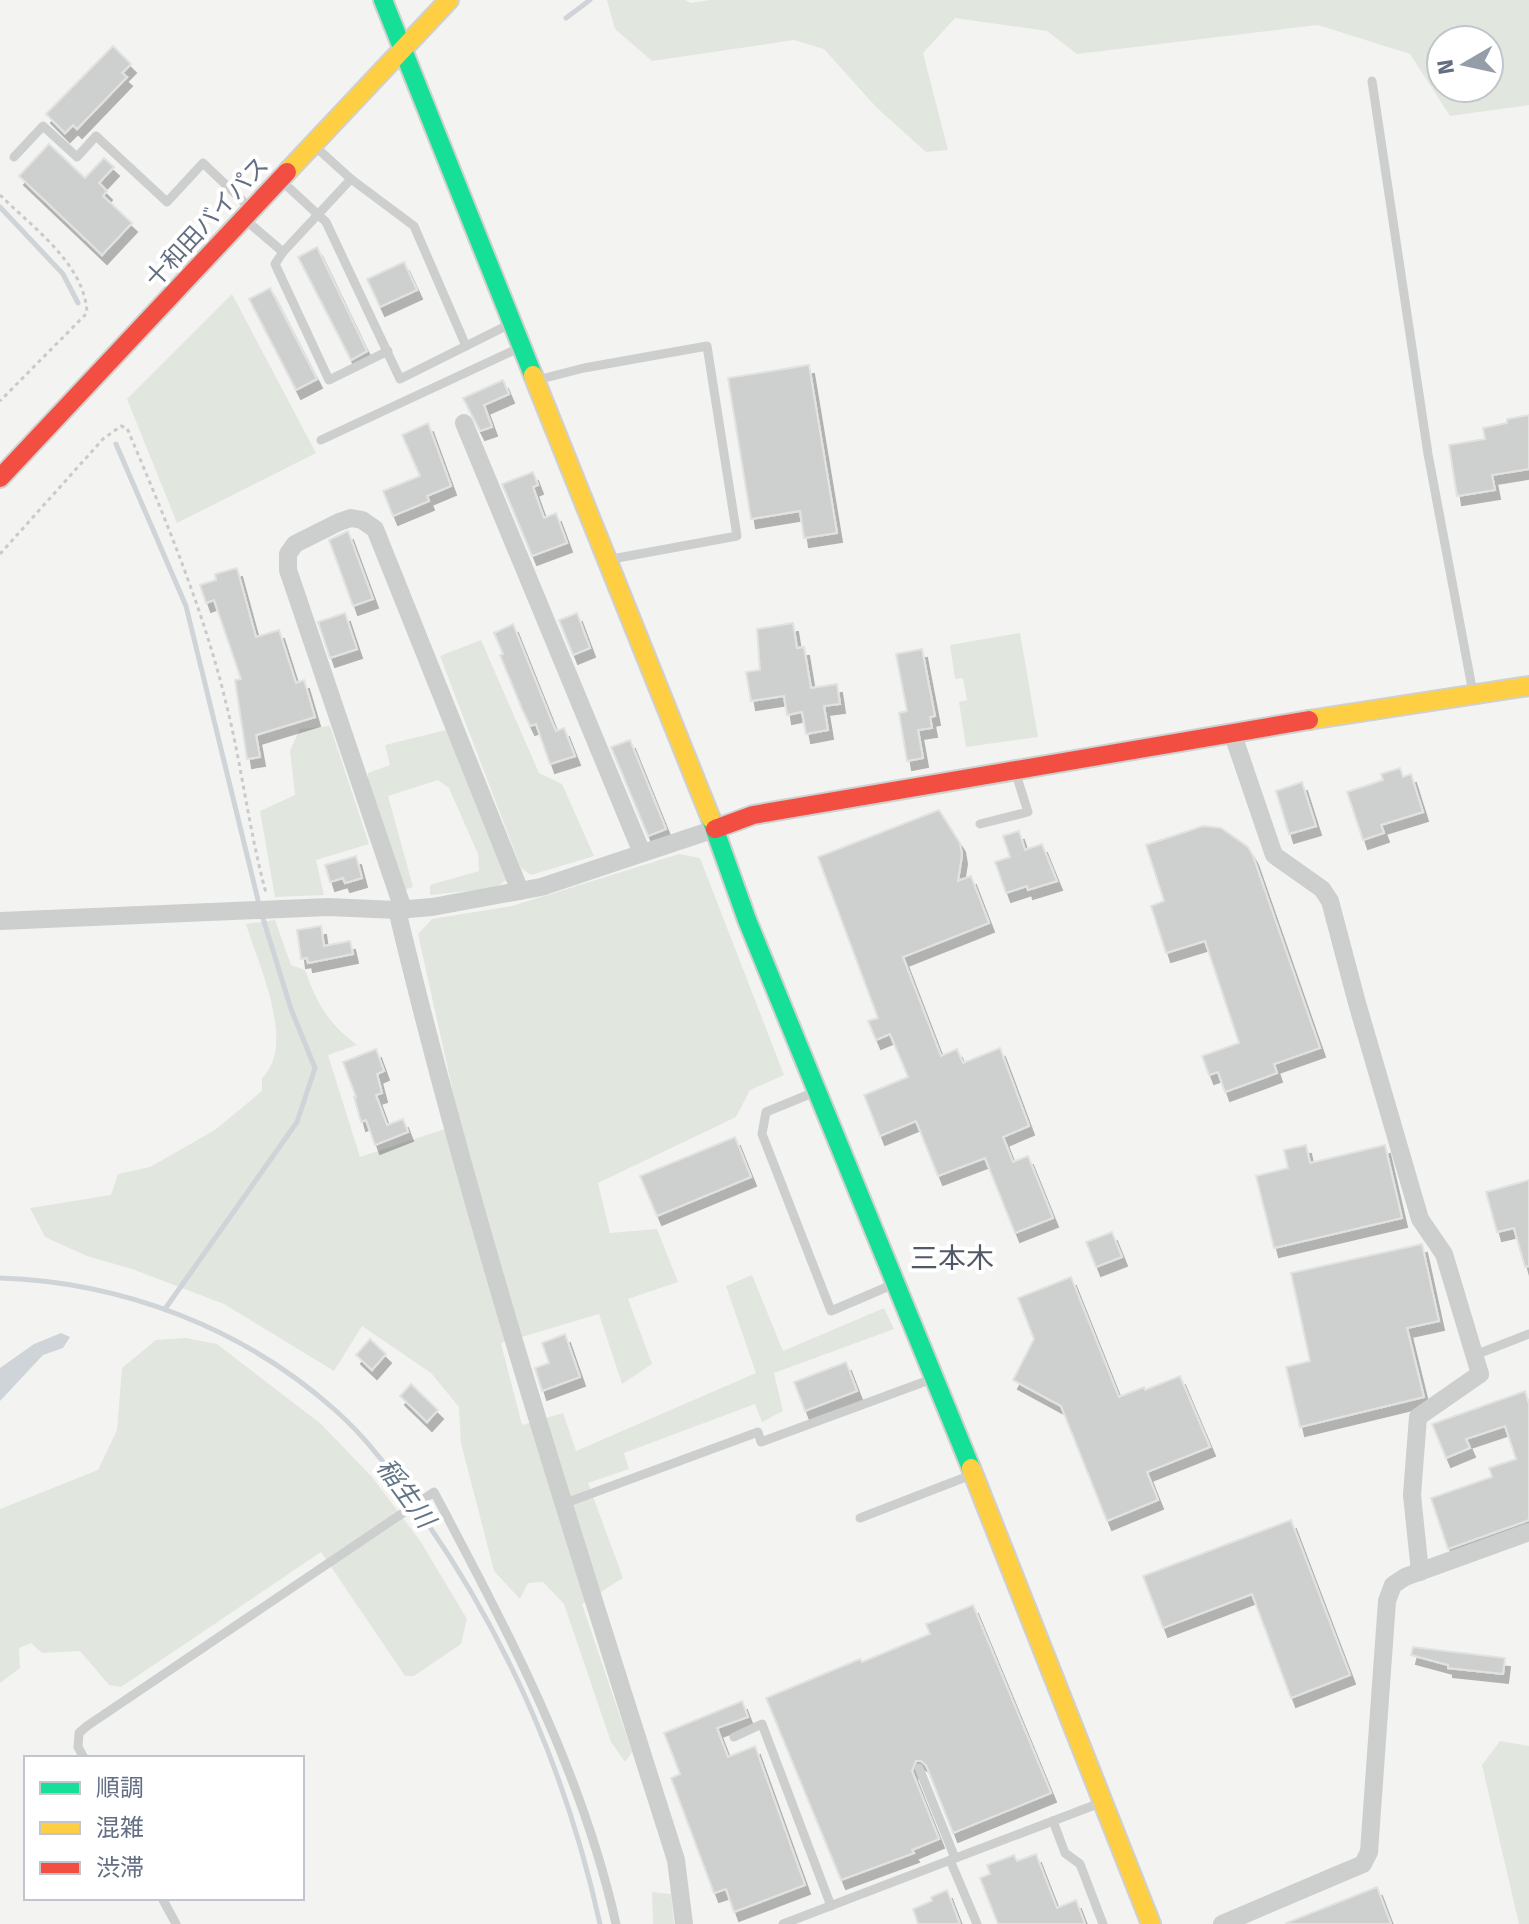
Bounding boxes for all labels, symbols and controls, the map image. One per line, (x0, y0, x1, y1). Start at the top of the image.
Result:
north arrow (1425, 24, 1505, 104)
text: N (1431, 58, 1460, 76)
street label: 十和田バイパス (140, 151, 274, 293)
district label: 三本木 (910, 1242, 994, 1275)
water label: 稲生川 (370, 1453, 443, 1536)
legend (24, 1756, 304, 1900)
text: 順調 (96, 1774, 144, 1802)
text: 混雑 (96, 1814, 144, 1842)
text: 渋滞 (96, 1854, 144, 1882)

